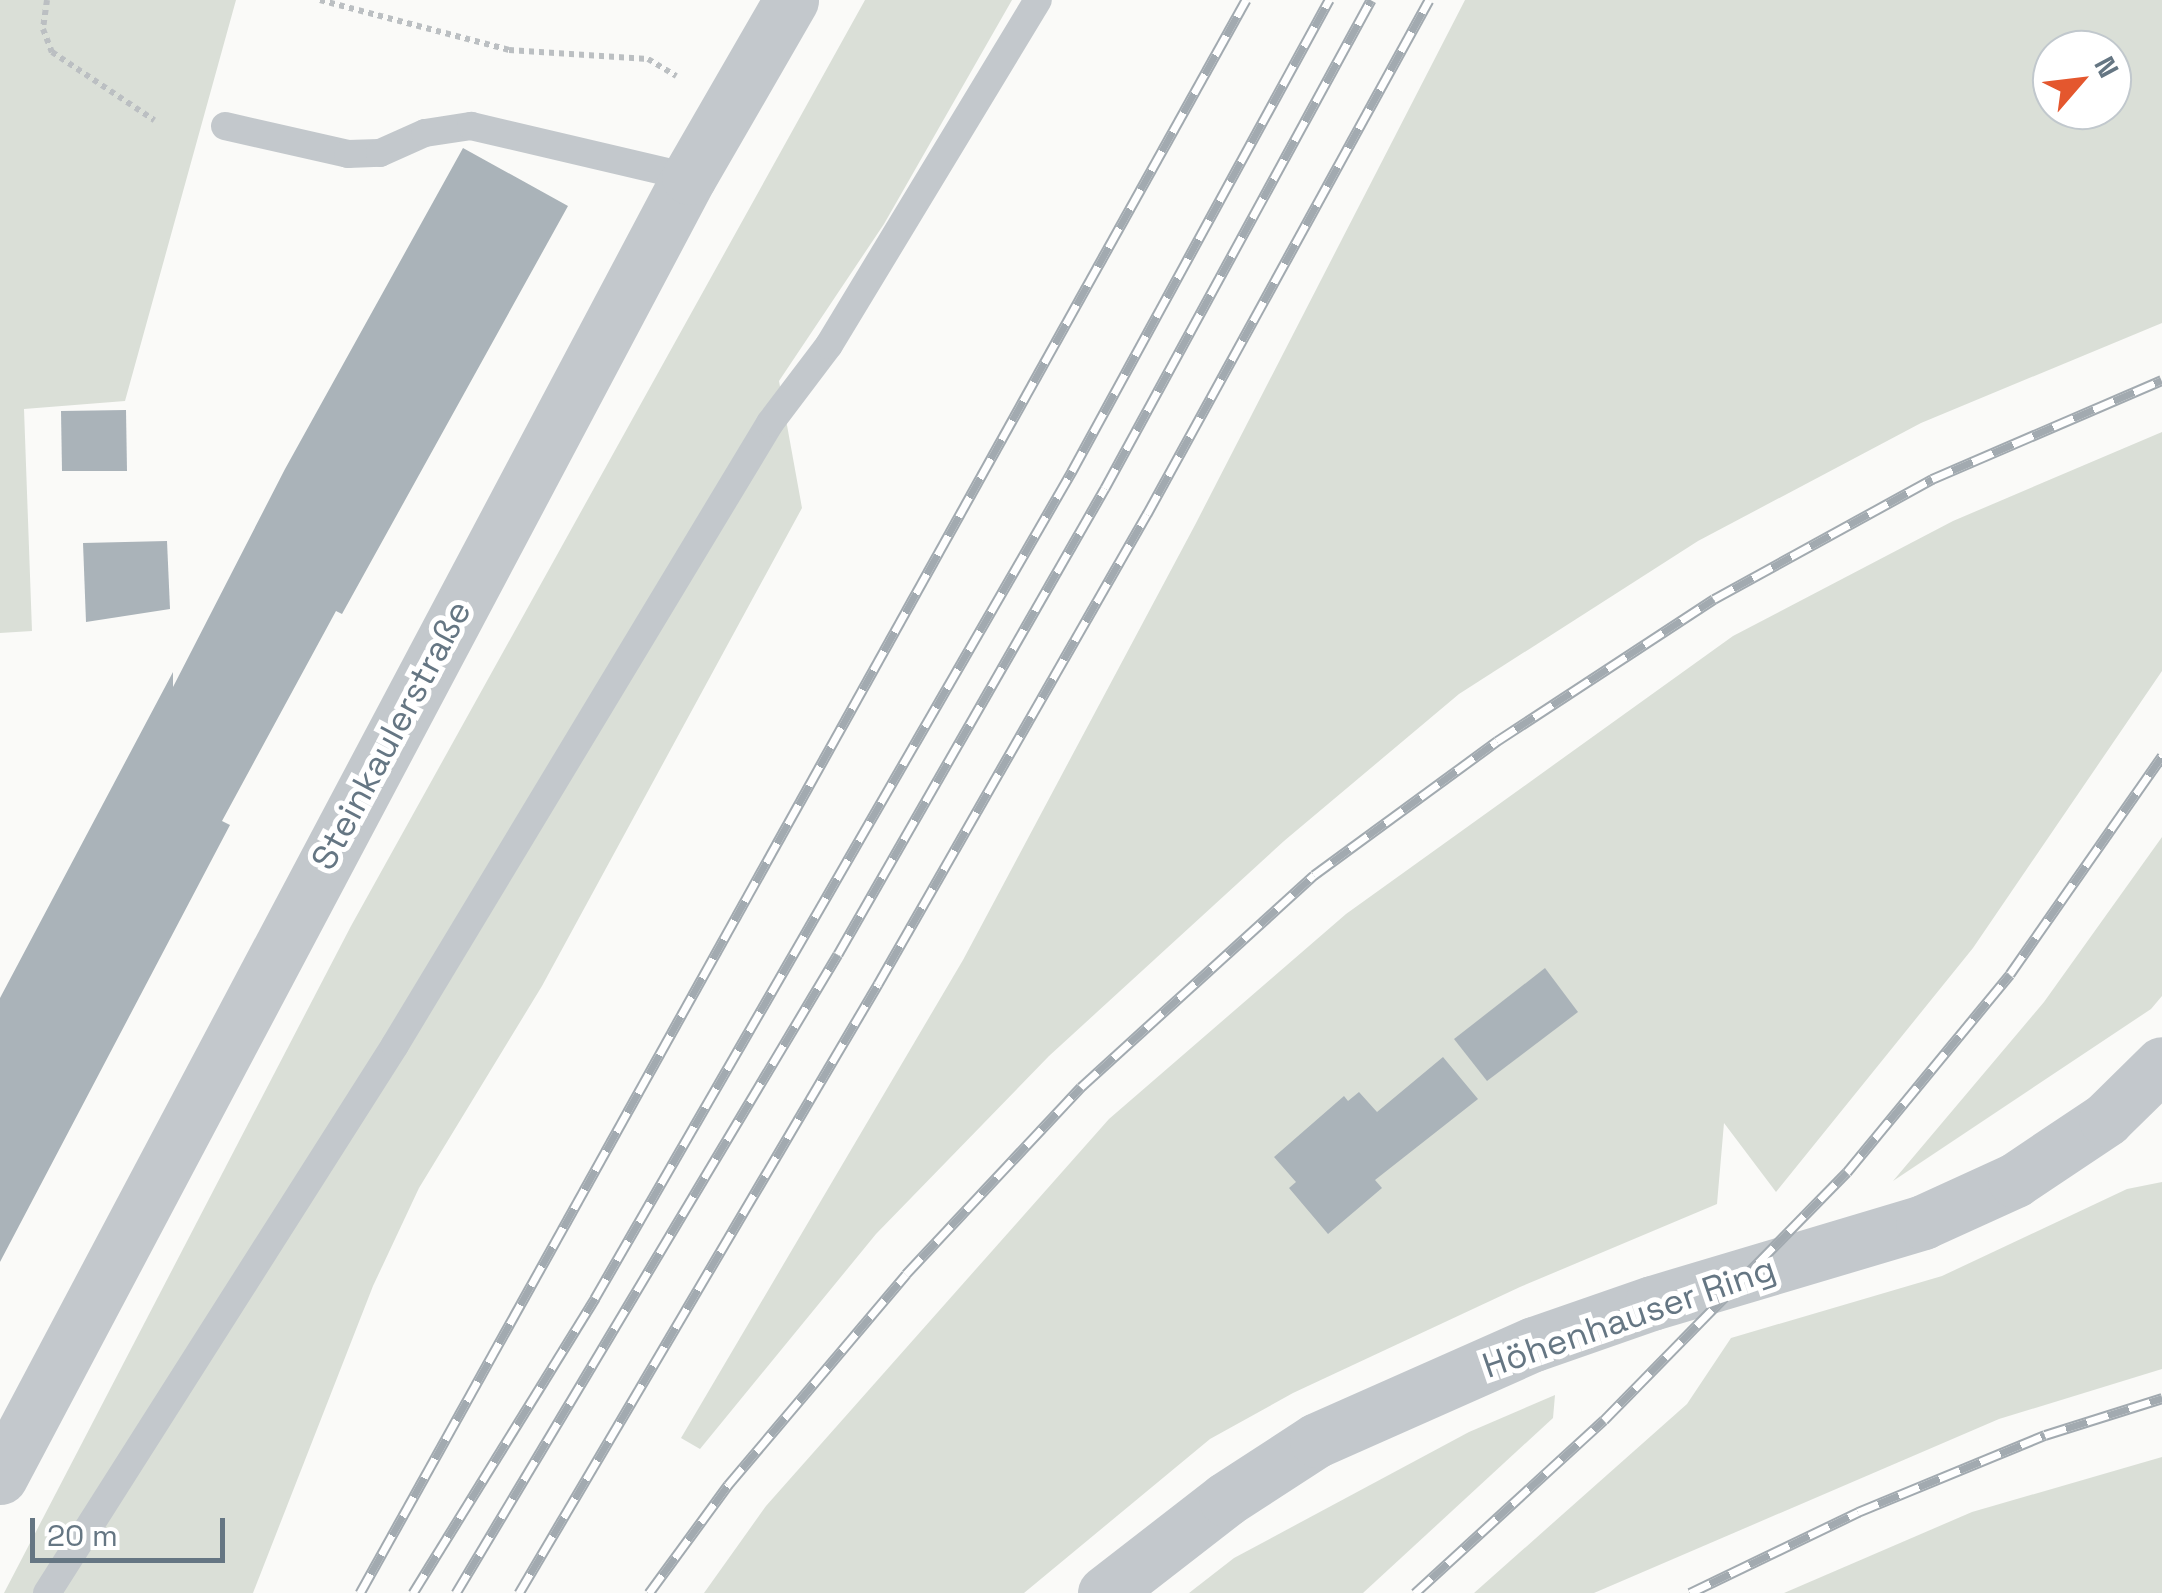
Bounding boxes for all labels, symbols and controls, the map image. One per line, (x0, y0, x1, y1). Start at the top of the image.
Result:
north arrow (2032, 30, 2132, 130)
text: N (2086, 50, 2127, 84)
street label: Steinkaulerstraße (302, 593, 480, 877)
street label: Höhenhauser Ring (1477, 1247, 1781, 1387)
scale bar (35, 1498, 230, 1560)
text: 20 m (47, 1516, 118, 1555)

